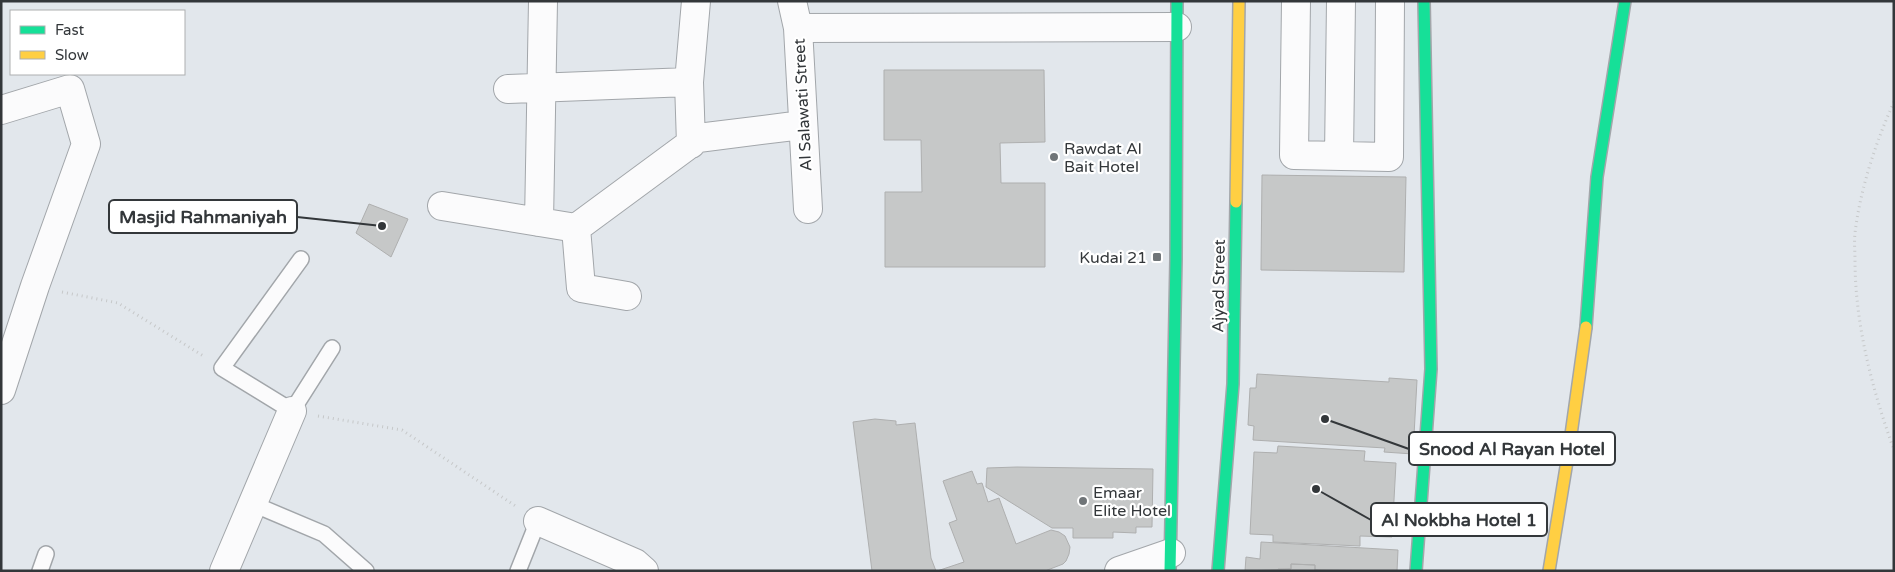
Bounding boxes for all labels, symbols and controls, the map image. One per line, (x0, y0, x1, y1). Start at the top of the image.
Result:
legend (10, 10, 185, 75)
text: Fast (55, 21, 85, 39)
street label: Al Salawati Street (790, 38, 816, 172)
text: Slow (55, 46, 89, 64)
place label: Rawdat Al Bait Hotel (1064, 139, 1142, 177)
marker: Rawdat Al Bait Hotel (1048, 151, 1060, 163)
callout: Masjid Rahmaniyah (109, 200, 297, 233)
text: Masjid Rahmaniyah (119, 206, 287, 228)
street label: Ajyad Street (1208, 239, 1230, 333)
place label: Kudai 21 (1079, 248, 1147, 268)
marker: Kudai 21 (1151, 251, 1163, 263)
callout: Snood Al Rayan Hotel (1409, 432, 1615, 465)
text: Snood Al Rayan Hotel (1419, 438, 1605, 460)
place label: Emaar Elite Hotel (1093, 483, 1171, 521)
marker: Emaar Elite Hotel (1077, 495, 1089, 507)
callout: Al Nokbha Hotel 1 (1371, 503, 1547, 536)
text: Al Nokbha Hotel 1 (1381, 509, 1537, 531)

